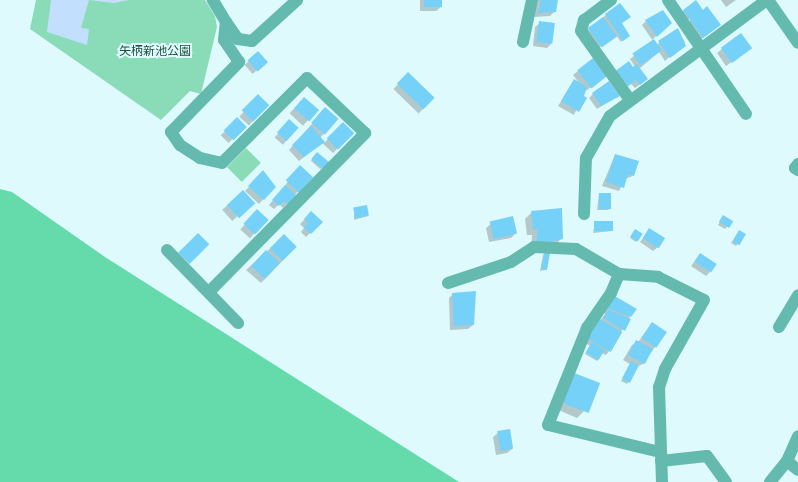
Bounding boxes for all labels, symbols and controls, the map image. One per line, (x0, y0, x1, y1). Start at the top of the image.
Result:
park label: 矢柄新池公園 (119, 45, 191, 59)

